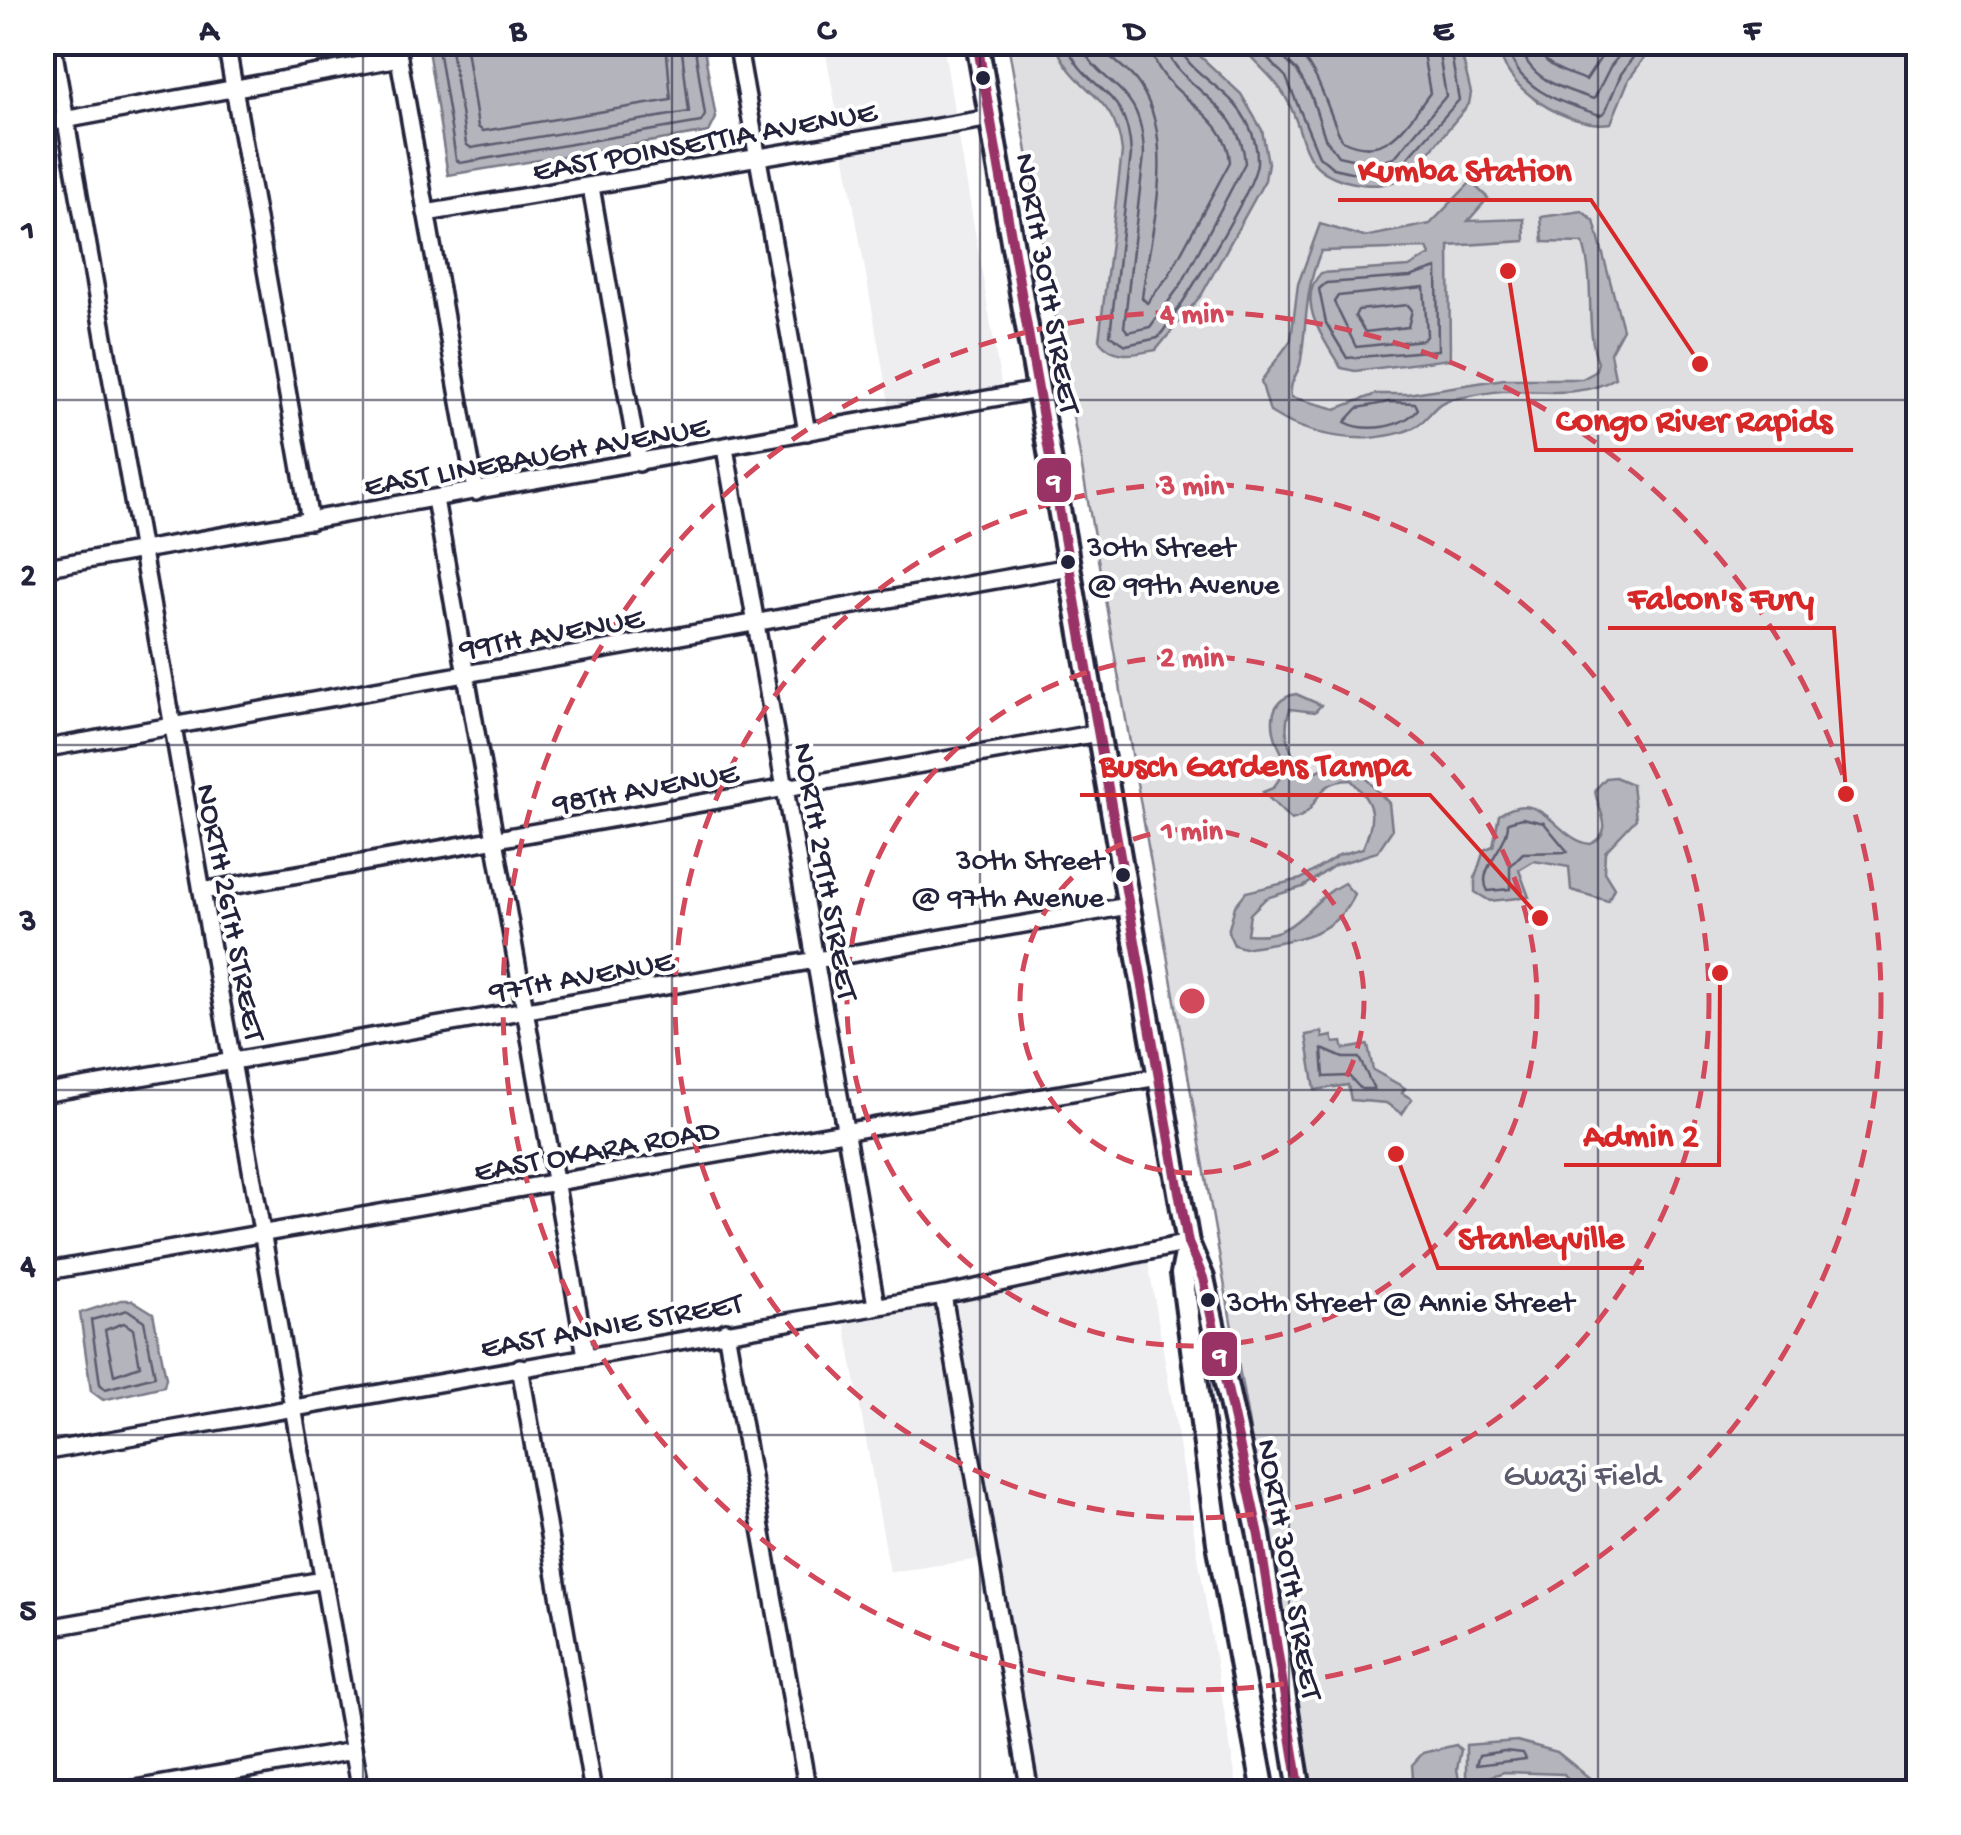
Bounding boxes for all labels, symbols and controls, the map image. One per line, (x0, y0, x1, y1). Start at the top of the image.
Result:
text: A (199, 14, 221, 52)
text: B (509, 14, 528, 52)
text: C (817, 14, 837, 52)
text: D (1122, 14, 1147, 52)
text: E (1433, 14, 1455, 52)
text: F (1743, 14, 1763, 52)
unlabelled marker (973, 68, 993, 88)
street label: EAST POINSETTIA AVENUE (530, 95, 881, 193)
callout: Kumba Station (1338, 135, 1591, 200)
street label: NORTH 30TH STREET (1003, 151, 1087, 419)
text: Kumba Station (1357, 153, 1572, 194)
text: 1 (21, 214, 34, 252)
text: 4 min (1159, 299, 1224, 334)
callout: Congo River Rapids (1536, 385, 1853, 450)
text: Congo River Rapids (1556, 403, 1834, 444)
street label: EAST LINEBAUGH AVENUE (362, 410, 713, 508)
line badge: 9 (1035, 456, 1073, 504)
text: 9 (1045, 468, 1061, 501)
text: 3 min (1159, 471, 1225, 506)
place label: 30th Street @ 99th Avenue (1086, 533, 1280, 605)
marker: 30th Street @ 99th Avenue (1058, 552, 1078, 572)
text: 2 (20, 559, 36, 597)
callout: Falcon's Fury (1608, 563, 1834, 628)
text: Falcon's Fury (1627, 581, 1815, 622)
street label: 99TH AVENUE (456, 601, 648, 671)
text: 2 min (1160, 643, 1225, 678)
callout: Busch Gardens Tampa (1080, 730, 1430, 795)
street label: NORTH 29TH STREET (782, 740, 865, 1005)
text: Busch Gardens Tampa (1099, 748, 1412, 789)
street label: 98TH AVENUE (549, 756, 743, 826)
street label: NORTH 26TH STREET (185, 781, 272, 1046)
text: 1 min (1160, 816, 1223, 851)
place label: 30th Street @ 97th Avenue (911, 846, 1107, 918)
marker: 30th Street @ 97th Avenue (1113, 865, 1133, 885)
text: 3 (19, 904, 36, 942)
street label: 97TH AVENUE (486, 944, 678, 1014)
centre of rings (1174, 983, 1210, 1019)
callout: Admin 2 (1564, 1100, 1719, 1165)
street label: EAST OKARA ROAD (471, 1113, 723, 1193)
text: Admin 2 (1582, 1118, 1699, 1159)
callout: Stanleyville (1438, 1203, 1644, 1268)
text: Stanleyville (1458, 1221, 1625, 1262)
text: 4 (19, 1249, 36, 1287)
street label: EAST ANNIE STREET (478, 1286, 748, 1370)
place label: 30th Street @ Annie Street (1226, 1288, 1577, 1323)
marker: 30th Street @ Annie Street (1198, 1290, 1218, 1310)
line badge: 9 (1200, 1330, 1239, 1378)
text: 9 (1211, 1342, 1227, 1375)
street label: NORTH 30TH STREET (1245, 1437, 1329, 1705)
park label: Gwazi Field (1503, 1459, 1663, 1497)
text: 5 (20, 1594, 37, 1632)

